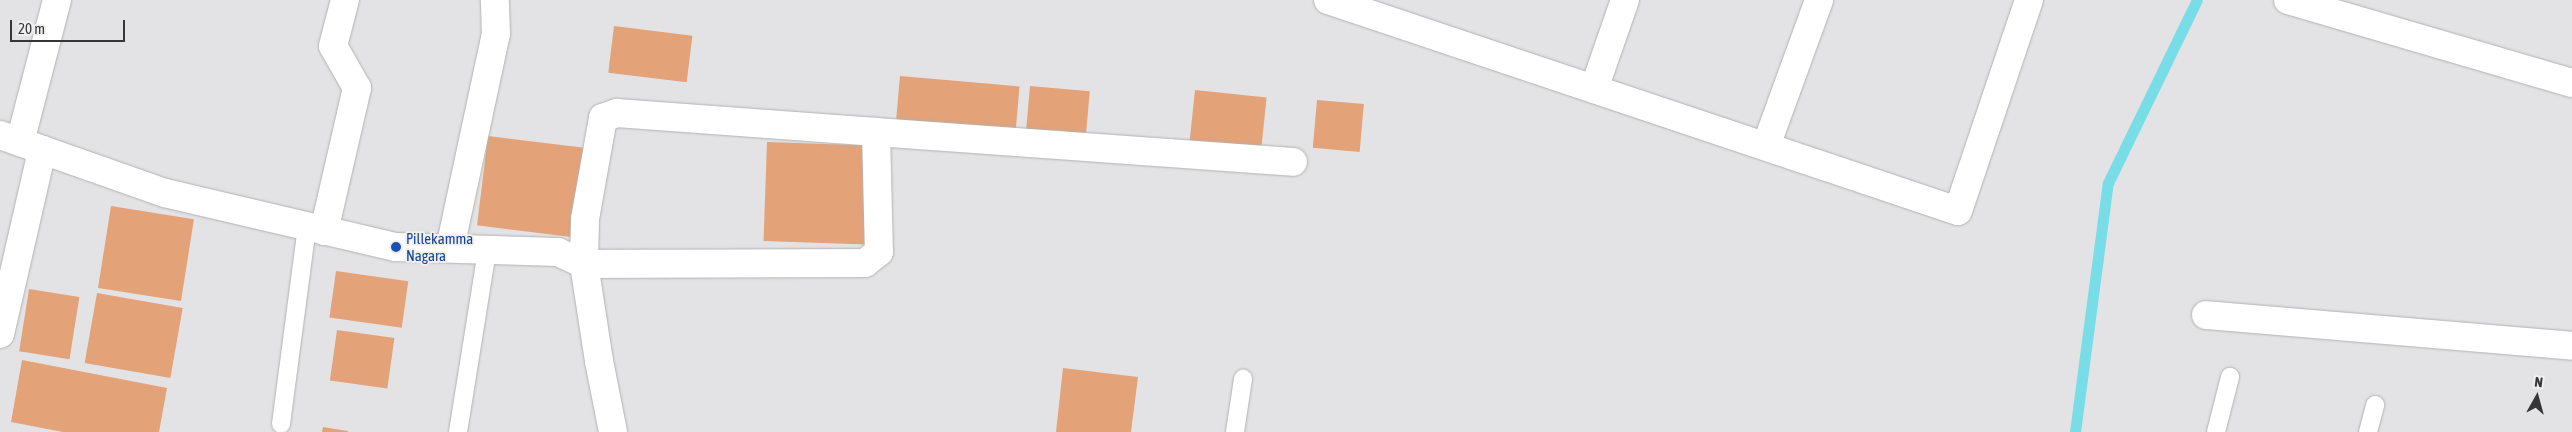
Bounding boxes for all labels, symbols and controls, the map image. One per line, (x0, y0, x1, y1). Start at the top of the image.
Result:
scale bar (12, 10, 128, 42)
text: 20 m (18, 20, 45, 37)
place label: Pillekamma Nagara (406, 229, 473, 264)
marker: Pillekamma Nagara (390, 241, 402, 253)
north arrow (2512, 372, 2562, 422)
text: N (2534, 374, 2544, 391)

